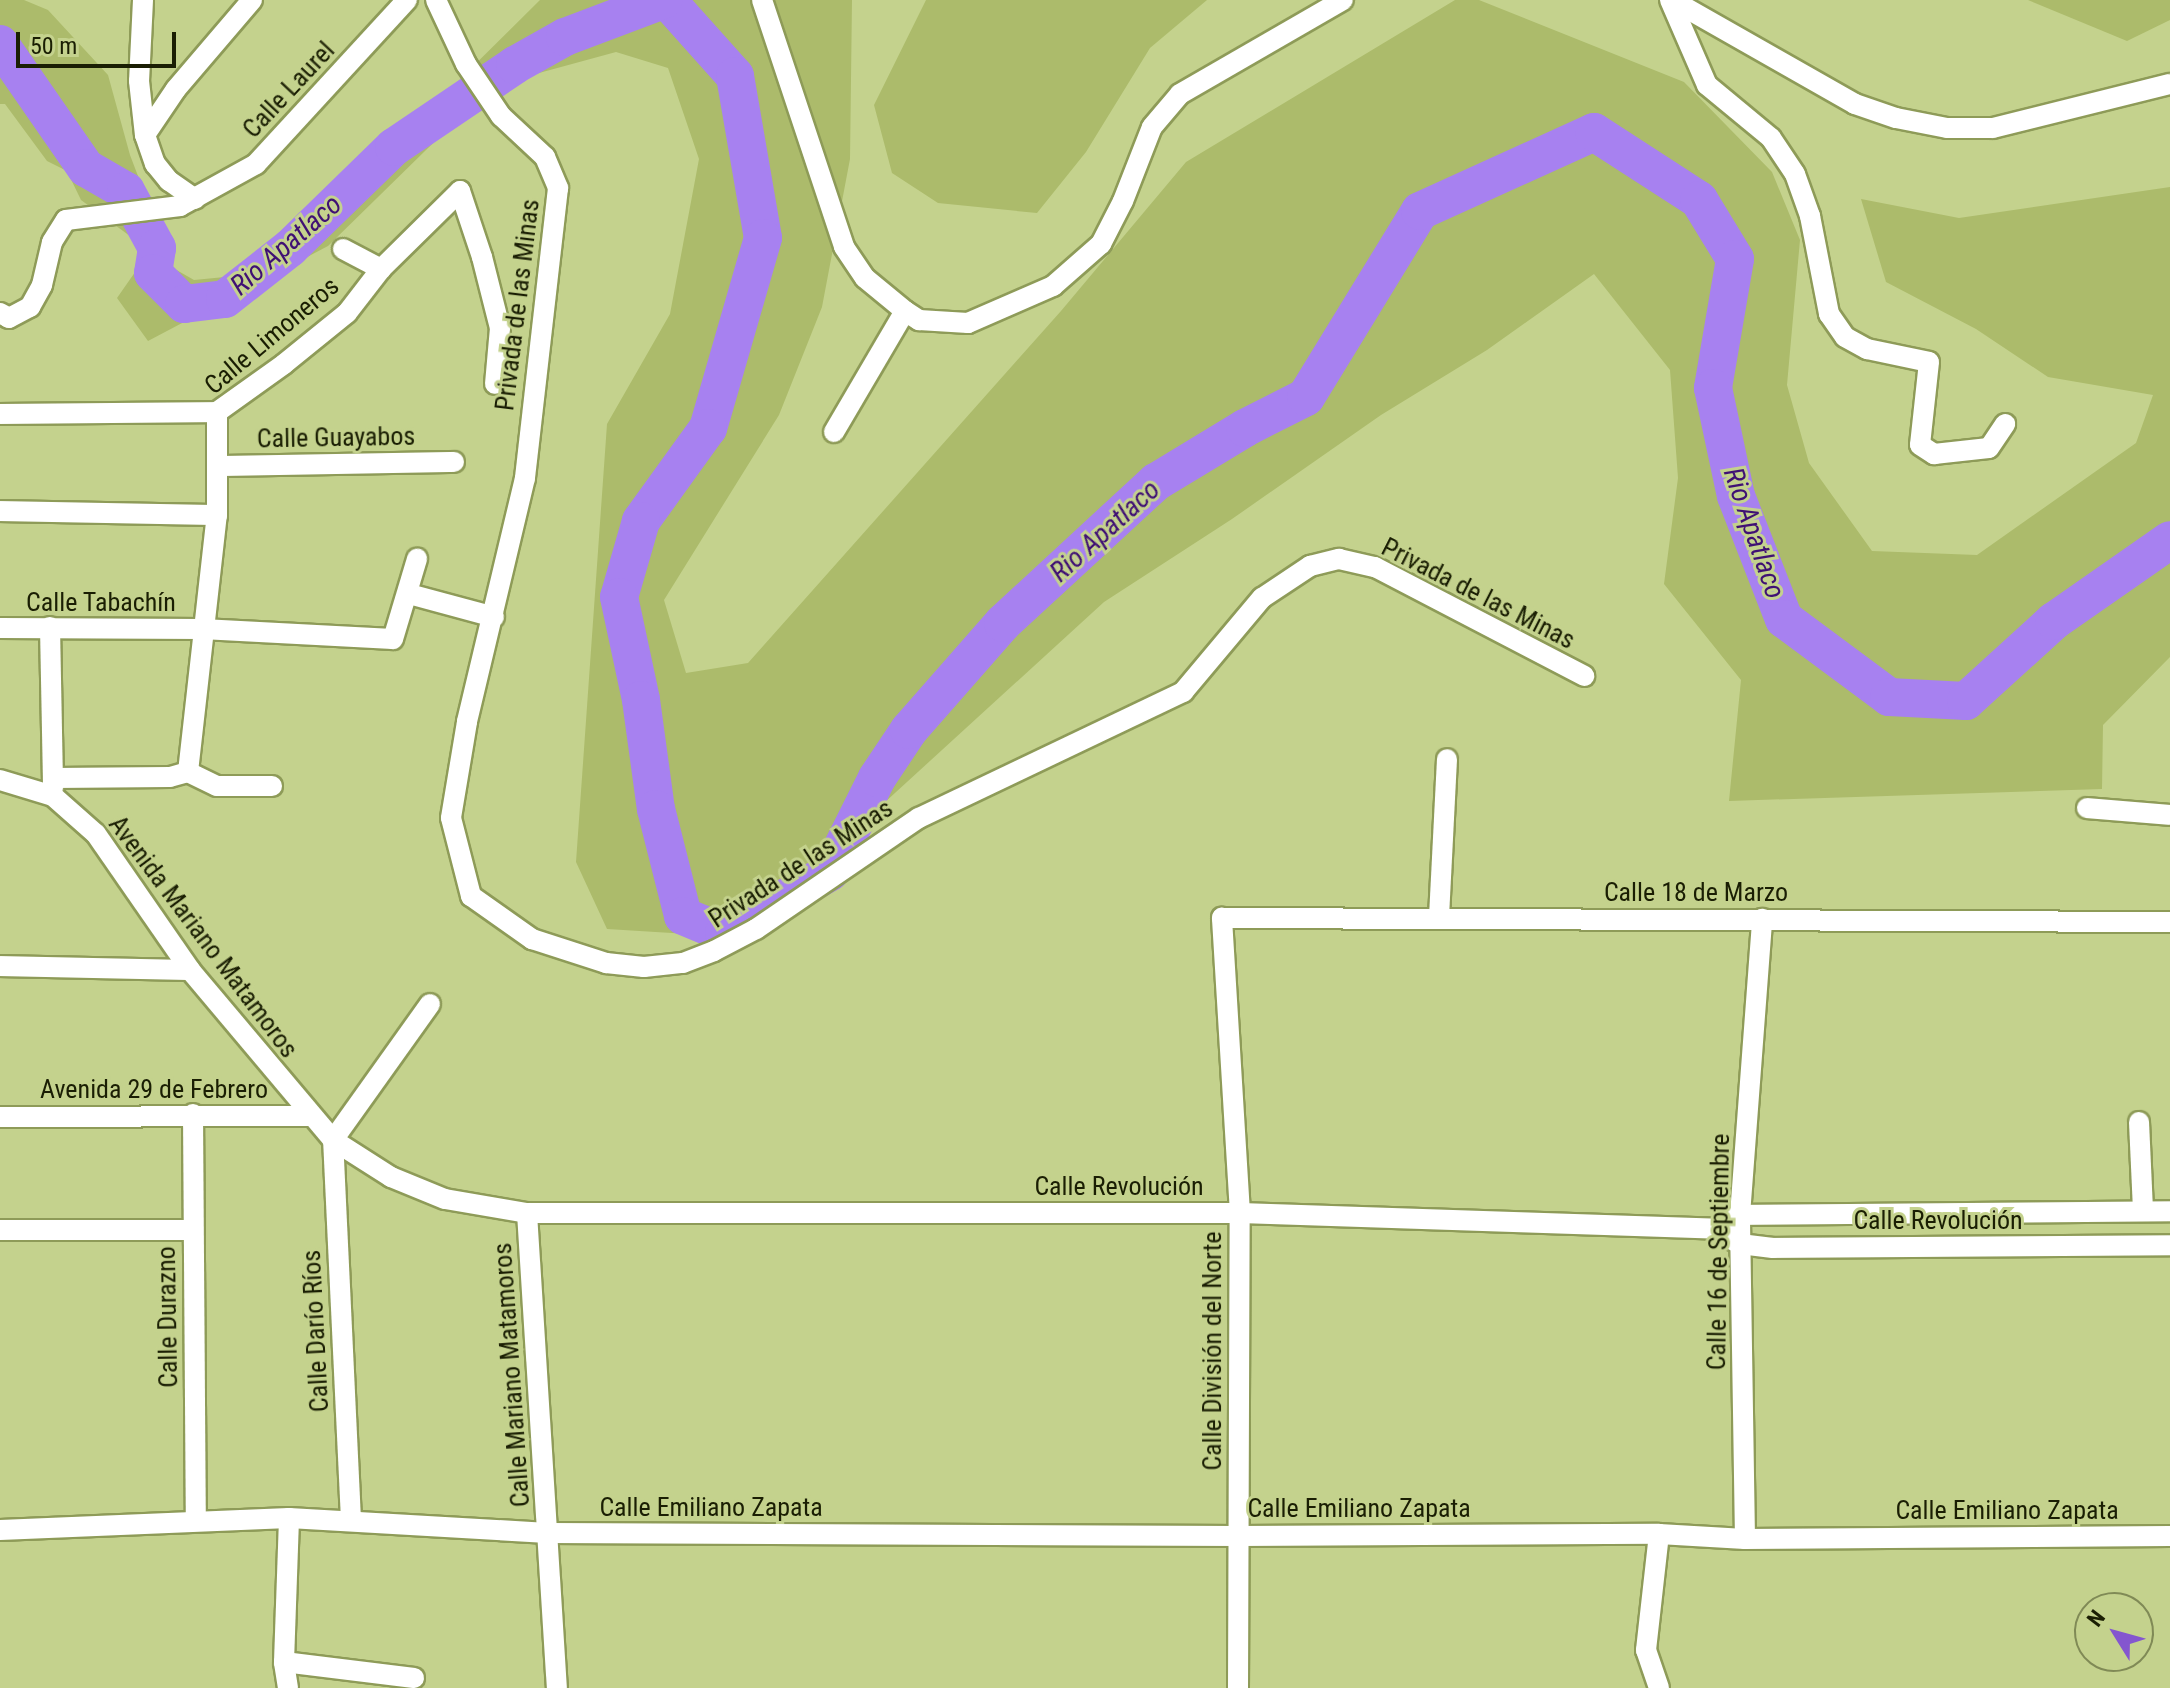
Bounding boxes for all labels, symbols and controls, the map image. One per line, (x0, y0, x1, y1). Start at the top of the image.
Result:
scale bar (20, 16, 180, 66)
text: 50 m (30, 32, 77, 60)
street label: Calle Laurel (236, 35, 342, 145)
water label: Rio Apatlaco (224, 188, 348, 302)
street label: Privada de las Minas (490, 197, 546, 413)
street label: Calle Limoneros (199, 271, 345, 401)
street label: Calle Guayabos (257, 421, 415, 455)
water label: Rio Apatlaco (1716, 463, 1792, 603)
water label: Rio Apatlaco (1043, 473, 1167, 589)
street label: Privada de las Minas (1376, 532, 1580, 656)
street label: Calle Tabachín (26, 587, 176, 619)
street label: Privada de las Minas (703, 793, 899, 935)
street label: Avenida Mariano Matamoros (102, 810, 304, 1064)
street label: Calle 18 de Marzo (1604, 877, 1788, 909)
street label: Avenida 29 de Febrero (40, 1074, 268, 1106)
street label: Calle 16 de Septiembre (1701, 1133, 1737, 1371)
street label: Calle Revolución (1034, 1171, 1204, 1203)
street label: Calle Revolución (1853, 1205, 2023, 1237)
street label: Calle División del Norte (1197, 1231, 1229, 1471)
street label: Calle Mariano Matamoros (487, 1242, 537, 1508)
street label: Calle Durazno (151, 1246, 185, 1388)
street label: Calle Darío Ríos (296, 1249, 336, 1413)
street label: Calle Emiliano Zapata (599, 1492, 823, 1524)
street label: Calle Emiliano Zapata (1247, 1493, 1471, 1525)
street label: Calle Emiliano Zapata (1895, 1495, 2119, 1527)
north arrow (2074, 1592, 2154, 1672)
text: N (2082, 1606, 2110, 1631)

